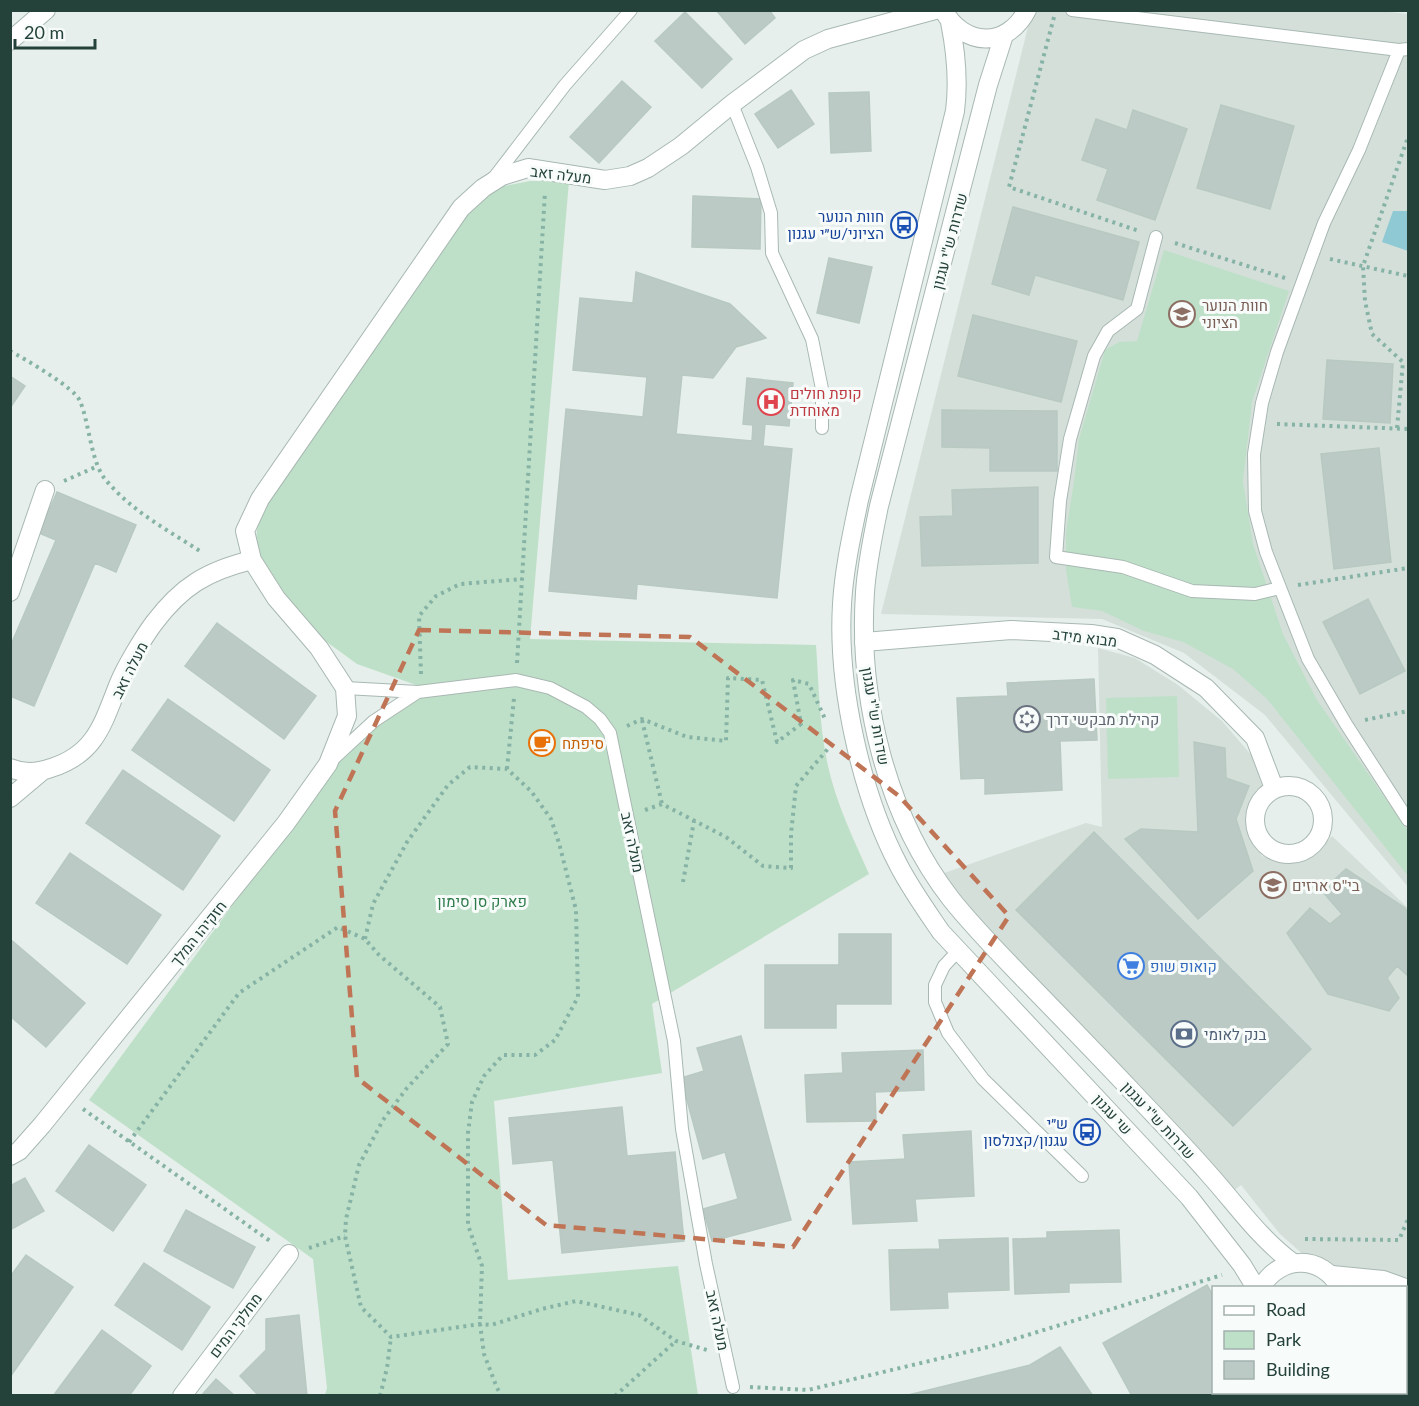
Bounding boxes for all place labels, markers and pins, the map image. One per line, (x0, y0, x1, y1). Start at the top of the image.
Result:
place label: חוות הנוער הציוני/ש״י עגנון (787, 207, 884, 242)
bus stop icon: חוות הנוער הציוני/ש״י עגנון (889, 210, 919, 240)
place label: חוות הנוער הציוני (1202, 296, 1268, 331)
school or university icon: חוות הנוער הציוני (1167, 299, 1197, 329)
place label: קופת חולים מאוחדת (790, 384, 862, 419)
hospital icon: קופת חולים מאוחדת (756, 387, 786, 417)
synagogue icon: קהילת מבקשי דרך (1012, 704, 1042, 734)
place label: קהילת מבקשי דרך (1046, 710, 1159, 728)
cafe icon: סיפתח (527, 728, 557, 758)
place label: סיפתח (562, 734, 604, 752)
school or university icon: בי"ס ארזים (1258, 870, 1288, 900)
place label: בי"ס ארזים (1292, 876, 1360, 894)
supermarket icon: קואופ שופ (1116, 951, 1146, 981)
place label: קואופ שופ (1150, 957, 1217, 975)
bank icon: בנק לאומי (1169, 1019, 1199, 1049)
place label: בנק לאומי (1204, 1025, 1266, 1043)
place label: ש״י עגנון/קצנלסון (984, 1114, 1068, 1149)
bus stop icon: ש״י עגנון/קצנלסון (1072, 1117, 1102, 1147)

